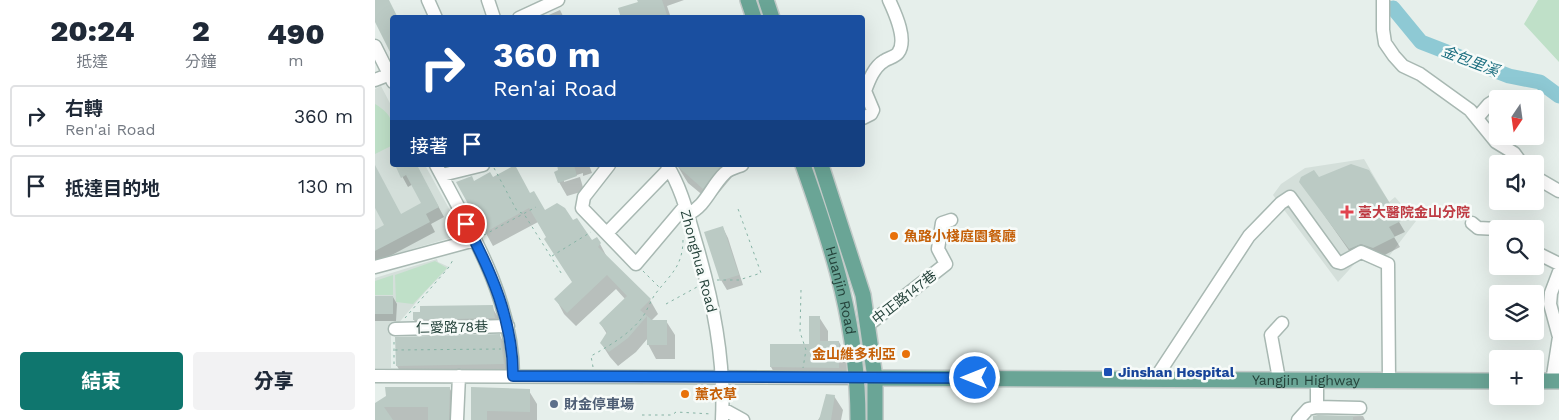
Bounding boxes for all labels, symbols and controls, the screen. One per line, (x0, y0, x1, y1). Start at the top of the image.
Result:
text: 20:24 (50, 13, 135, 48)
text: 2 (192, 13, 210, 48)
text: 490 (267, 16, 325, 51)
text: 360 m (493, 34, 601, 76)
icon: right (410, 35, 475, 100)
water label: 金包里溪 (1439, 42, 1503, 81)
text: m (288, 51, 304, 70)
text: 抵達 (76, 52, 108, 71)
text: 分鐘 (185, 52, 217, 71)
text: Ren'ai Road (493, 76, 617, 101)
north arrow (1489, 90, 1544, 145)
map controls (1489, 90, 1544, 405)
text: 右轉 (65, 97, 103, 120)
icon: right (22, 102, 50, 130)
text: 360 m (294, 105, 353, 128)
text: Ren'ai Road (65, 120, 155, 139)
icon: arrive (458, 130, 486, 158)
text: 接著 (410, 135, 448, 158)
button: sound (1489, 155, 1544, 210)
icon: arrive (22, 172, 50, 200)
text: 130 m (298, 175, 353, 198)
text: 抵達目的地 (65, 177, 160, 200)
pin (445, 203, 487, 245)
place label: 臺大醫院金山分院 (1358, 204, 1470, 220)
marker: 臺大醫院金山分院 (1340, 205, 1354, 219)
street label: Zhonghua Road (678, 208, 720, 314)
icon: arrive (452, 210, 480, 238)
button: search (1489, 220, 1544, 275)
place label: 魚路小棧庭園餐廳 (904, 228, 1016, 244)
marker: 魚路小棧庭園餐廳 (888, 230, 900, 242)
street label: Huanjin Road (823, 244, 859, 336)
street label: 中正路147巷 (869, 267, 939, 327)
button: layers (1489, 285, 1544, 340)
street label: 仁愛路78巷 (416, 318, 488, 336)
place label: 金山維多利亞 (812, 346, 896, 362)
marker: 金山維多利亞 (900, 348, 912, 360)
button: + (1489, 350, 1544, 405)
position arrow (948, 351, 1000, 403)
button: 結束 (20, 352, 183, 410)
button: 分享 (193, 352, 355, 410)
place label: Jinshan Hospital (1118, 364, 1235, 380)
marker: Jinshan Hospital (1102, 366, 1114, 378)
street label: Yangjin Highway (1252, 372, 1361, 388)
place label: 薰衣草 (695, 386, 737, 402)
marker: 薰衣草 (679, 388, 691, 400)
place label: 財金停車場 (564, 396, 634, 412)
marker: 財金停車場 (548, 398, 560, 410)

